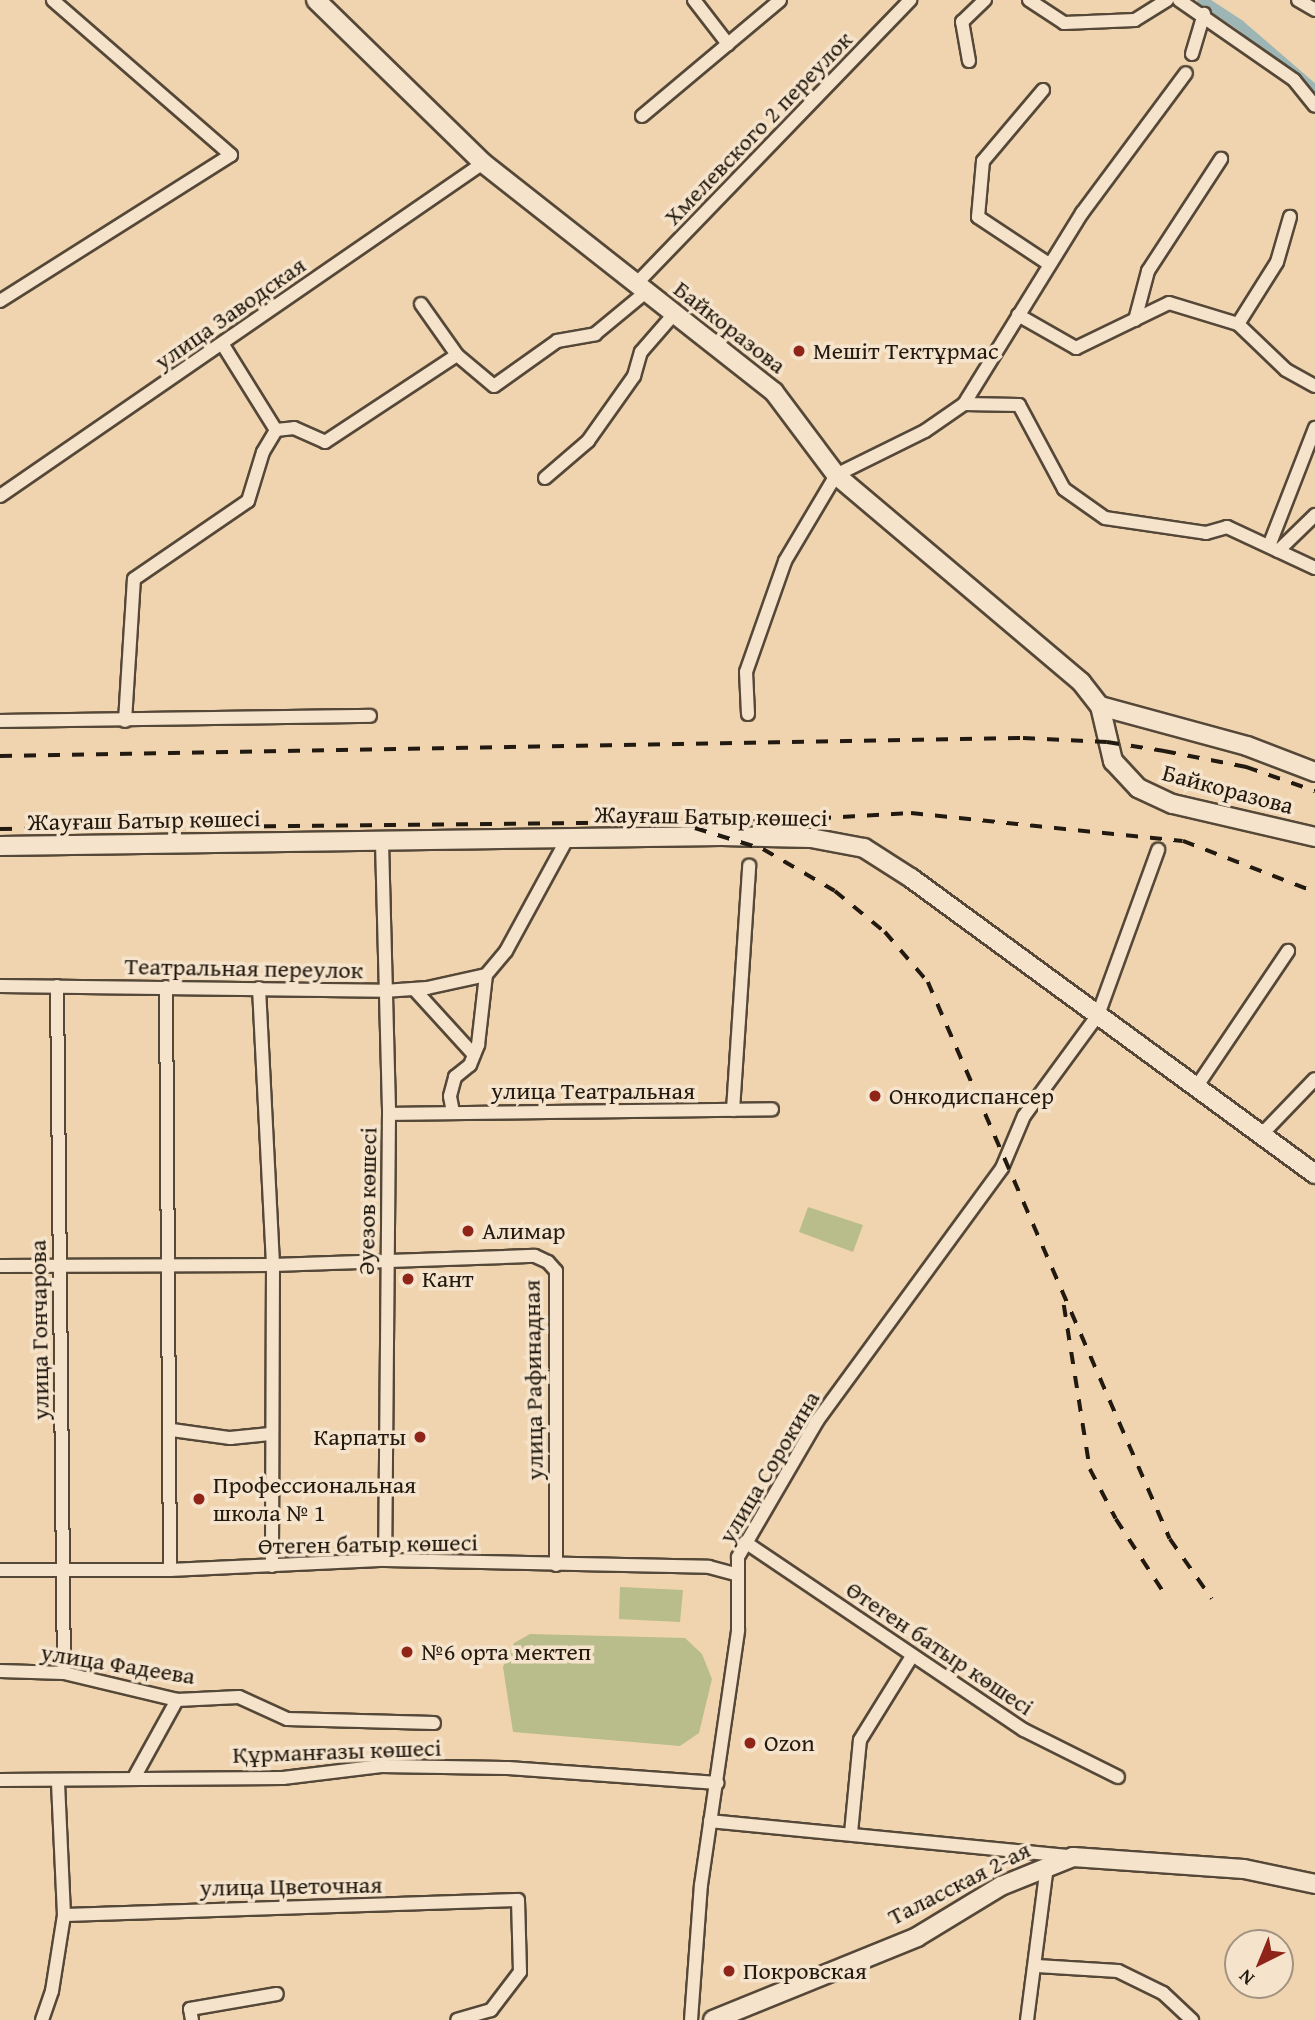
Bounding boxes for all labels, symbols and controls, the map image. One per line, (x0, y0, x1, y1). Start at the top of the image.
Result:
street label: Хмелевского 2 переулок (658, 25, 858, 231)
street label: улица Заводская (149, 250, 311, 376)
street label: Байкоразова (668, 274, 792, 380)
place label: Мешіт Тектұрмас (813, 337, 999, 365)
marker: Мешіт Тектұрмас (791, 343, 807, 359)
street label: Байкоразова (1159, 758, 1297, 820)
street label: Жауғаш Батыр көшесі (594, 800, 828, 832)
street label: Жауғаш Батыр көшесі (27, 804, 261, 836)
street label: Театральная переулок (124, 952, 364, 984)
street label: улица Театральная (491, 1077, 695, 1105)
place label: Онкодиспансер (889, 1082, 1054, 1110)
marker: Онкодиспансер (867, 1088, 883, 1104)
street label: Әуезов көшесі (351, 1127, 383, 1275)
place label: Алимар (482, 1217, 566, 1245)
marker: Алимар (460, 1223, 476, 1239)
street label: улица Гончарова (23, 1240, 55, 1420)
place label: Кант (422, 1265, 474, 1293)
marker: Кант (400, 1271, 416, 1287)
street label: улица Рафинадная (517, 1279, 549, 1481)
street label: улица Сорокина (712, 1386, 826, 1548)
place label: Карпаты (314, 1423, 406, 1451)
marker: Карпаты (412, 1429, 428, 1445)
place label: Профессиональная школа № 1 (213, 1471, 416, 1527)
marker: Профессиональная школа № 1 (191, 1491, 207, 1507)
street label: Өтеген батыр көшесі (258, 1528, 478, 1560)
street label: Өтеген батыр көшесі (841, 1575, 1039, 1721)
street label: улица Фадеева (39, 1638, 197, 1690)
place label: №6 орта мектеп (421, 1638, 591, 1666)
marker: №6 орта мектеп (399, 1644, 415, 1660)
place label: Ozon (764, 1729, 815, 1757)
street label: Құрманғазы көшесі (232, 1733, 442, 1769)
marker: Ozon (742, 1735, 758, 1751)
street label: Таласская 2-ая (883, 1835, 1035, 1931)
street label: улица Цветочная (199, 1870, 383, 1902)
north arrow (1224, 1929, 1294, 1999)
place label: Покровская (743, 1957, 867, 1985)
marker: Покровская (721, 1963, 737, 1979)
text: N (1232, 1963, 1260, 1992)

